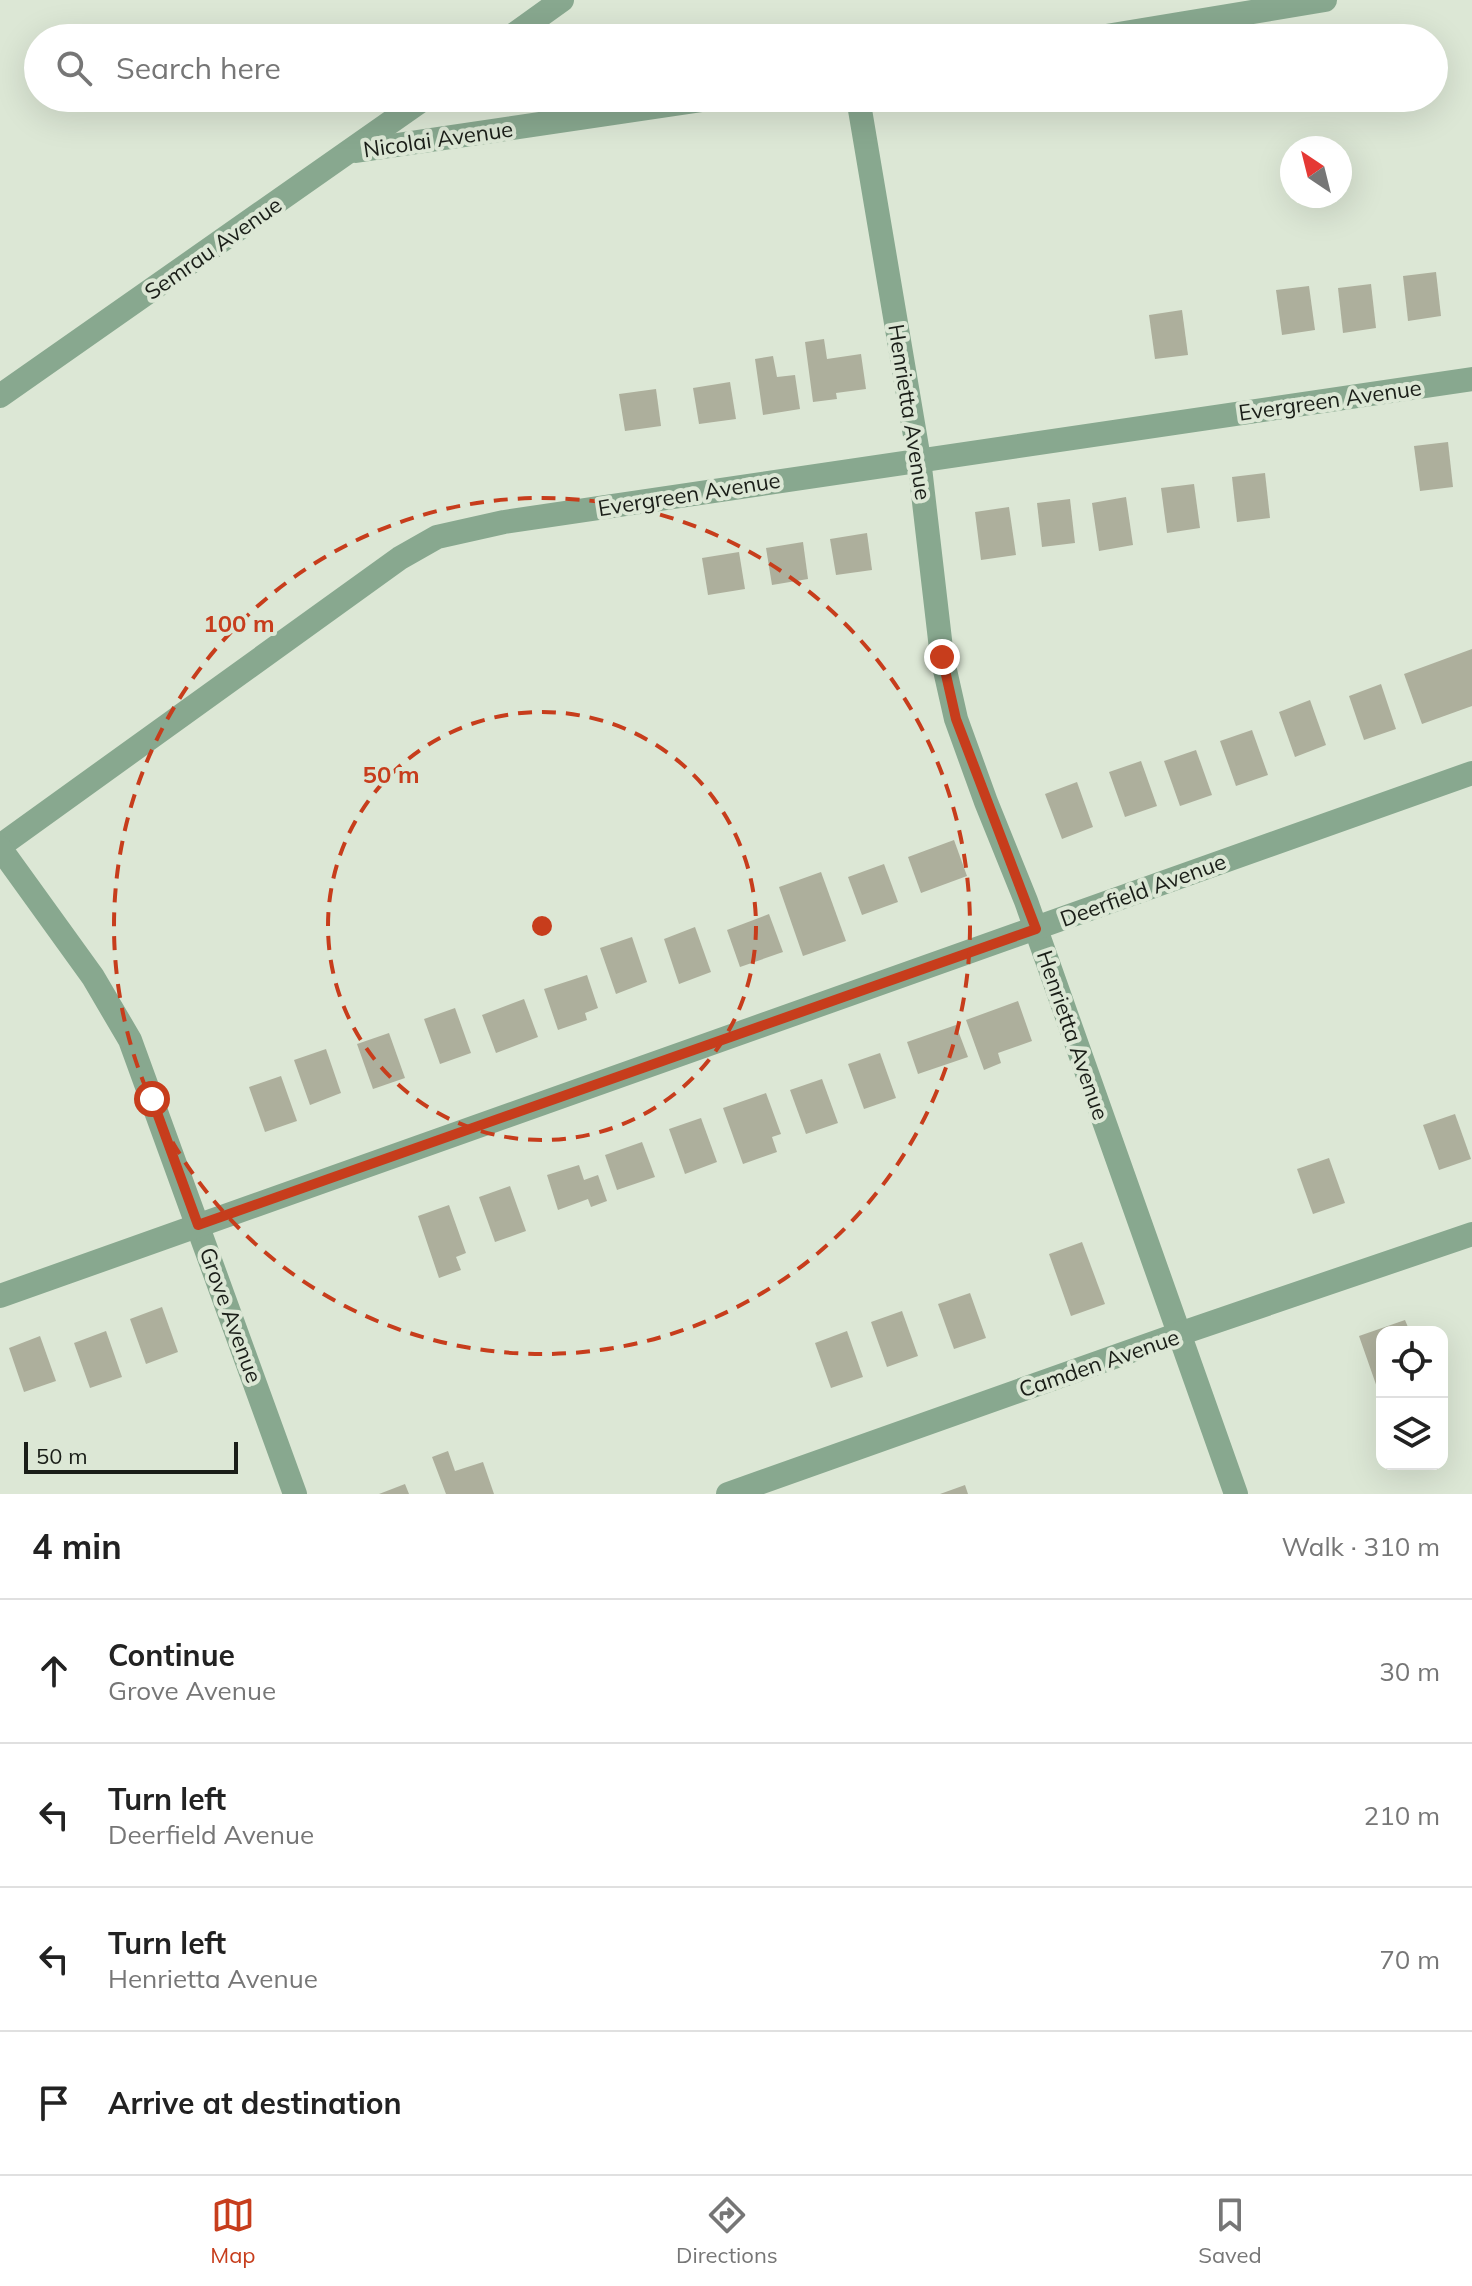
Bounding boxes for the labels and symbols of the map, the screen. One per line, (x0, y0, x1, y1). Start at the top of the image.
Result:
street label: Nicolai Avenue (361, 115, 515, 163)
north arrow (1280, 136, 1352, 208)
street label: Semrau Avenue (139, 190, 287, 306)
street label: Henrietta Avenue (882, 322, 938, 502)
street label: Evergreen Avenue (1237, 373, 1423, 427)
street label: Evergreen Avenue (596, 466, 782, 522)
text: 100 m (203, 608, 275, 638)
route end (924, 639, 960, 675)
text: 50 m (363, 759, 419, 789)
street label: Deerfield Avenue (1056, 847, 1230, 933)
centre of rings (528, 912, 556, 940)
street label: Henrietta Avenue (1031, 946, 1115, 1124)
route start (134, 1081, 170, 1117)
street label: Grove Avenue (194, 1243, 268, 1387)
street label: Camden Avenue (1015, 1322, 1183, 1404)
scale bar (24, 1438, 238, 1474)

